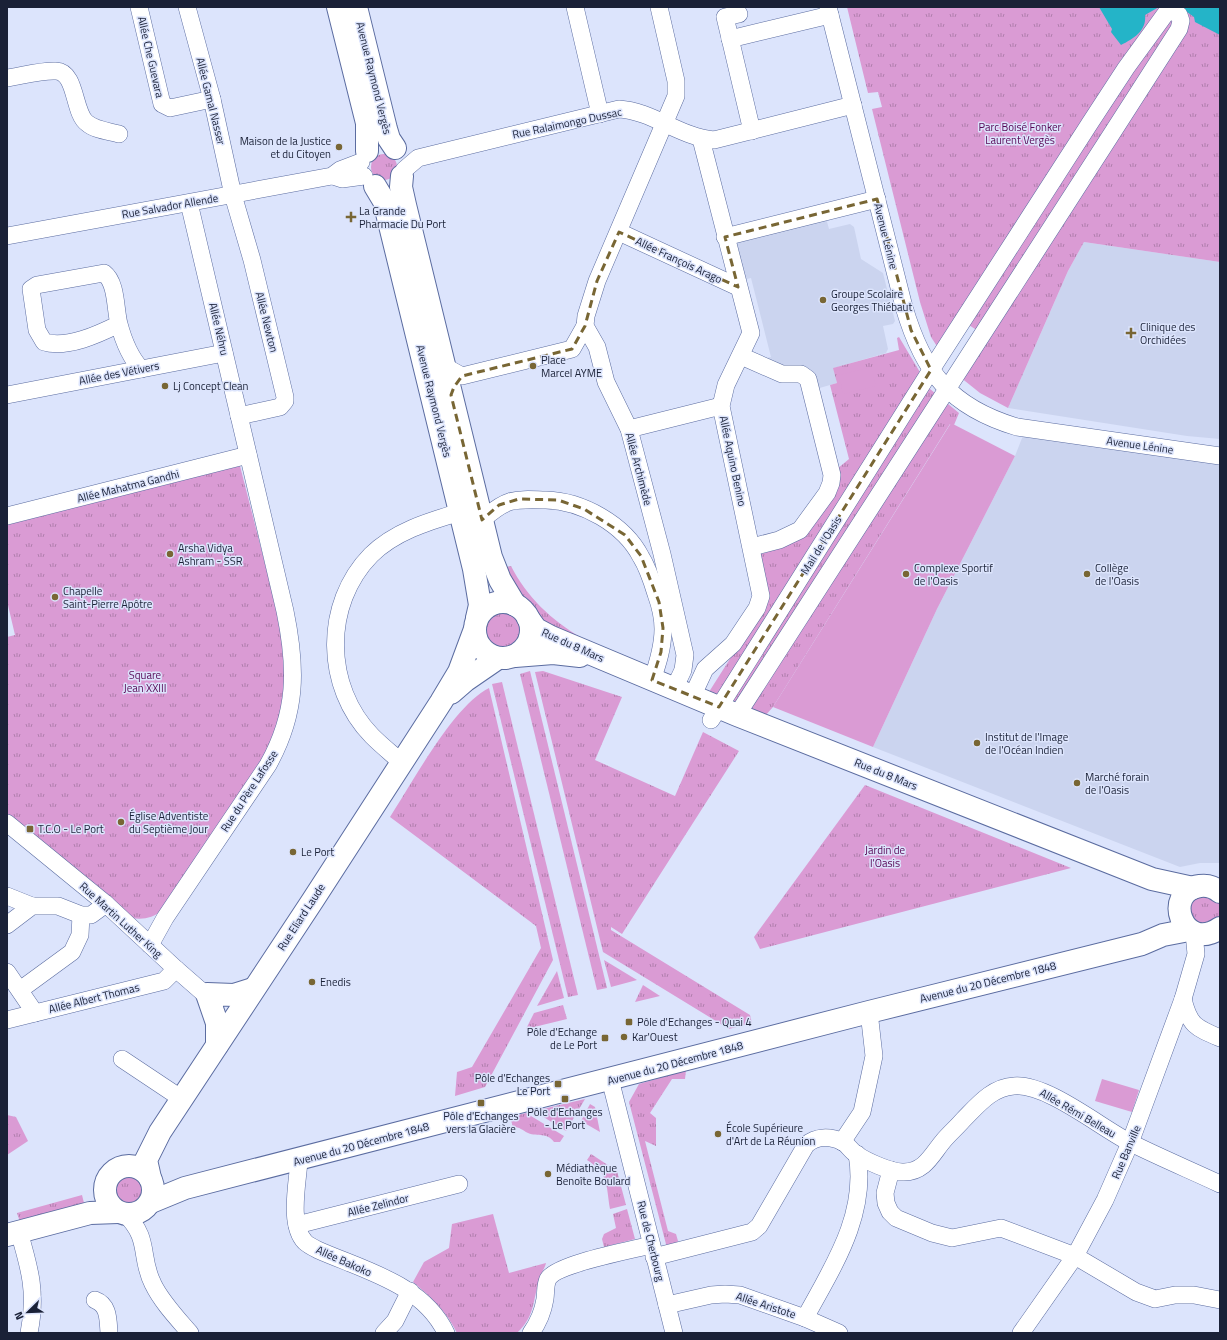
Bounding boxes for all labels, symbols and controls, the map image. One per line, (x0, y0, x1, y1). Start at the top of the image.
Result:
street label: Allée Che Guevara (134, 15, 168, 100)
street label: Avenue Raymond Vergès (352, 20, 396, 136)
street label: Allée Gamal Nasser (192, 56, 230, 147)
street label: Rue Ralaimongo Dussac (511, 104, 623, 142)
park label: Parc Boisé Fonker Laurent Vergès (979, 119, 1062, 148)
place label: Maison de la Justice et du Citoyen (240, 133, 331, 162)
marker: Maison de la Justice et du Citoyen (334, 142, 344, 152)
street label: Rue Salvador Allende (121, 190, 220, 222)
street label: Avenue Lénine (870, 201, 902, 271)
place label: La Grande Pharmacie Du Port (359, 203, 446, 232)
marker: La Grande Pharmacie Du Port (346, 212, 356, 222)
street label: Allée François Arago (633, 233, 725, 287)
place label: Groupe Scolaire Georges Thiébaut (831, 286, 912, 315)
street label: Allée Newton (252, 290, 282, 354)
marker: Groupe Scolaire Georges Thiébaut (818, 295, 828, 305)
street label: Allée Néhru (205, 301, 233, 357)
place label: Clinique des Orchidées (1140, 319, 1195, 348)
marker: Clinique des Orchidées (1125, 327, 1137, 339)
street label: Avenue Raymond Vergès (412, 343, 456, 459)
place label: Place Marcel AYME (541, 352, 602, 381)
street label: Allée des Vétivers (77, 357, 161, 389)
marker: Place Marcel AYME (528, 361, 538, 371)
place label: Lj Concept Clean (173, 378, 249, 394)
marker: Lj Concept Clean (160, 381, 170, 391)
street label: Allée Aquino Benino (716, 414, 750, 508)
street label: Allée Archimède (622, 431, 657, 508)
street label: Avenue Lénine (1106, 432, 1175, 458)
street label: Allée Mahatma Gandhi (75, 466, 181, 506)
street label: Mail de l'Oasis (797, 513, 845, 577)
place label: Arsha Vidya Ashram - SSR (178, 540, 243, 569)
marker: Arsha Vidya Ashram - SSR (165, 549, 175, 559)
place label: Complexe Sportif de l'Oasis (914, 560, 993, 589)
place label: Collège de l'Oasis (1095, 560, 1139, 589)
marker: Complexe Sportif de l'Oasis (901, 569, 911, 579)
marker: Collège de l'Oasis (1082, 569, 1092, 579)
place label: Chapelle Saint-Pierre Apôtre (63, 583, 153, 612)
marker: Chapelle Saint-Pierre Apôtre (50, 592, 60, 602)
street label: Rue du 8 Mars (539, 624, 607, 666)
park label: Square Jean XXIII (124, 667, 166, 696)
place label: Institut de l'Image de l'Océan Indien (985, 729, 1069, 758)
marker: Institut de l'Image de l'Océan Indien (972, 738, 982, 748)
street label: Rue du Père Lafosse (217, 747, 282, 835)
street label: Rue du 8 Mars (852, 754, 920, 794)
place label: Marché forain de l'Oasis (1085, 769, 1149, 798)
marker: Marché forain de l'Oasis (1072, 778, 1082, 788)
place label: Église Adventiste du Septième Jour (129, 808, 209, 837)
marker: Église Adventiste du Septième Jour (116, 817, 126, 827)
place label: T.C.O - Le Port (38, 821, 104, 837)
marker: T.C.O - Le Port (25, 824, 35, 834)
park label: Jardin de l'Oasis (865, 842, 906, 871)
place label: Le Port (301, 844, 334, 860)
marker: Le Port (288, 847, 298, 857)
street label: Rue Martin Luther King (76, 878, 166, 962)
street label: Rue Eliard Laude (273, 880, 329, 954)
street label: Avenue du 20 Décembre 1848 (918, 957, 1058, 1007)
place label: Enedis (320, 974, 351, 990)
marker: Enedis (307, 977, 317, 987)
street label: Allée Albert Thomas (47, 979, 141, 1017)
place label: Pôle d'Echanges - Quai 4 (637, 1014, 752, 1030)
marker: Pôle d'Echanges - Quai 4 (624, 1017, 634, 1027)
place label: Pôle d'Echange de Le Port (527, 1024, 597, 1053)
place label: Kar'Ouest (632, 1029, 678, 1045)
marker: Kar'Ouest (619, 1032, 629, 1042)
marker: Pôle d'Echange de Le Port (600, 1033, 610, 1043)
street label: Avenue du 20 Décembre 1848 (605, 1037, 745, 1089)
place label: Pôle d'Echanges Le Port (475, 1070, 550, 1099)
marker: Pôle d'Echanges Le Port (553, 1079, 563, 1089)
street label: Allée Rémi Belleau (1037, 1085, 1119, 1141)
marker: Pôle d'Echanges - Le Port (560, 1094, 570, 1104)
marker: Pôle d'Echanges vers la Glacière (476, 1098, 486, 1108)
place label: Pôle d'Echanges - Le Port (527, 1104, 603, 1133)
place label: Pôle d'Echanges vers la Glacière (443, 1108, 519, 1137)
street label: Avenue du 20 Décembre 1848 (291, 1118, 431, 1170)
place label: École Supérieure d'Art de La Réunion (726, 1120, 815, 1149)
street label: Rue Banville (1107, 1122, 1145, 1181)
marker: École Supérieure d'Art de La Réunion (713, 1129, 723, 1139)
place label: Médiathèque Benoîte Boulard (556, 1160, 630, 1189)
marker: Médiathèque Benoîte Boulard (543, 1169, 553, 1179)
street label: Allée Zelindor (346, 1190, 411, 1220)
street label: Rue de Cherbourg (633, 1199, 669, 1283)
street label: Allée Bakoko (314, 1242, 375, 1280)
street label: Allée Aristote (734, 1288, 798, 1322)
north arrow (8, 1292, 48, 1332)
text: N (10, 1309, 28, 1323)

